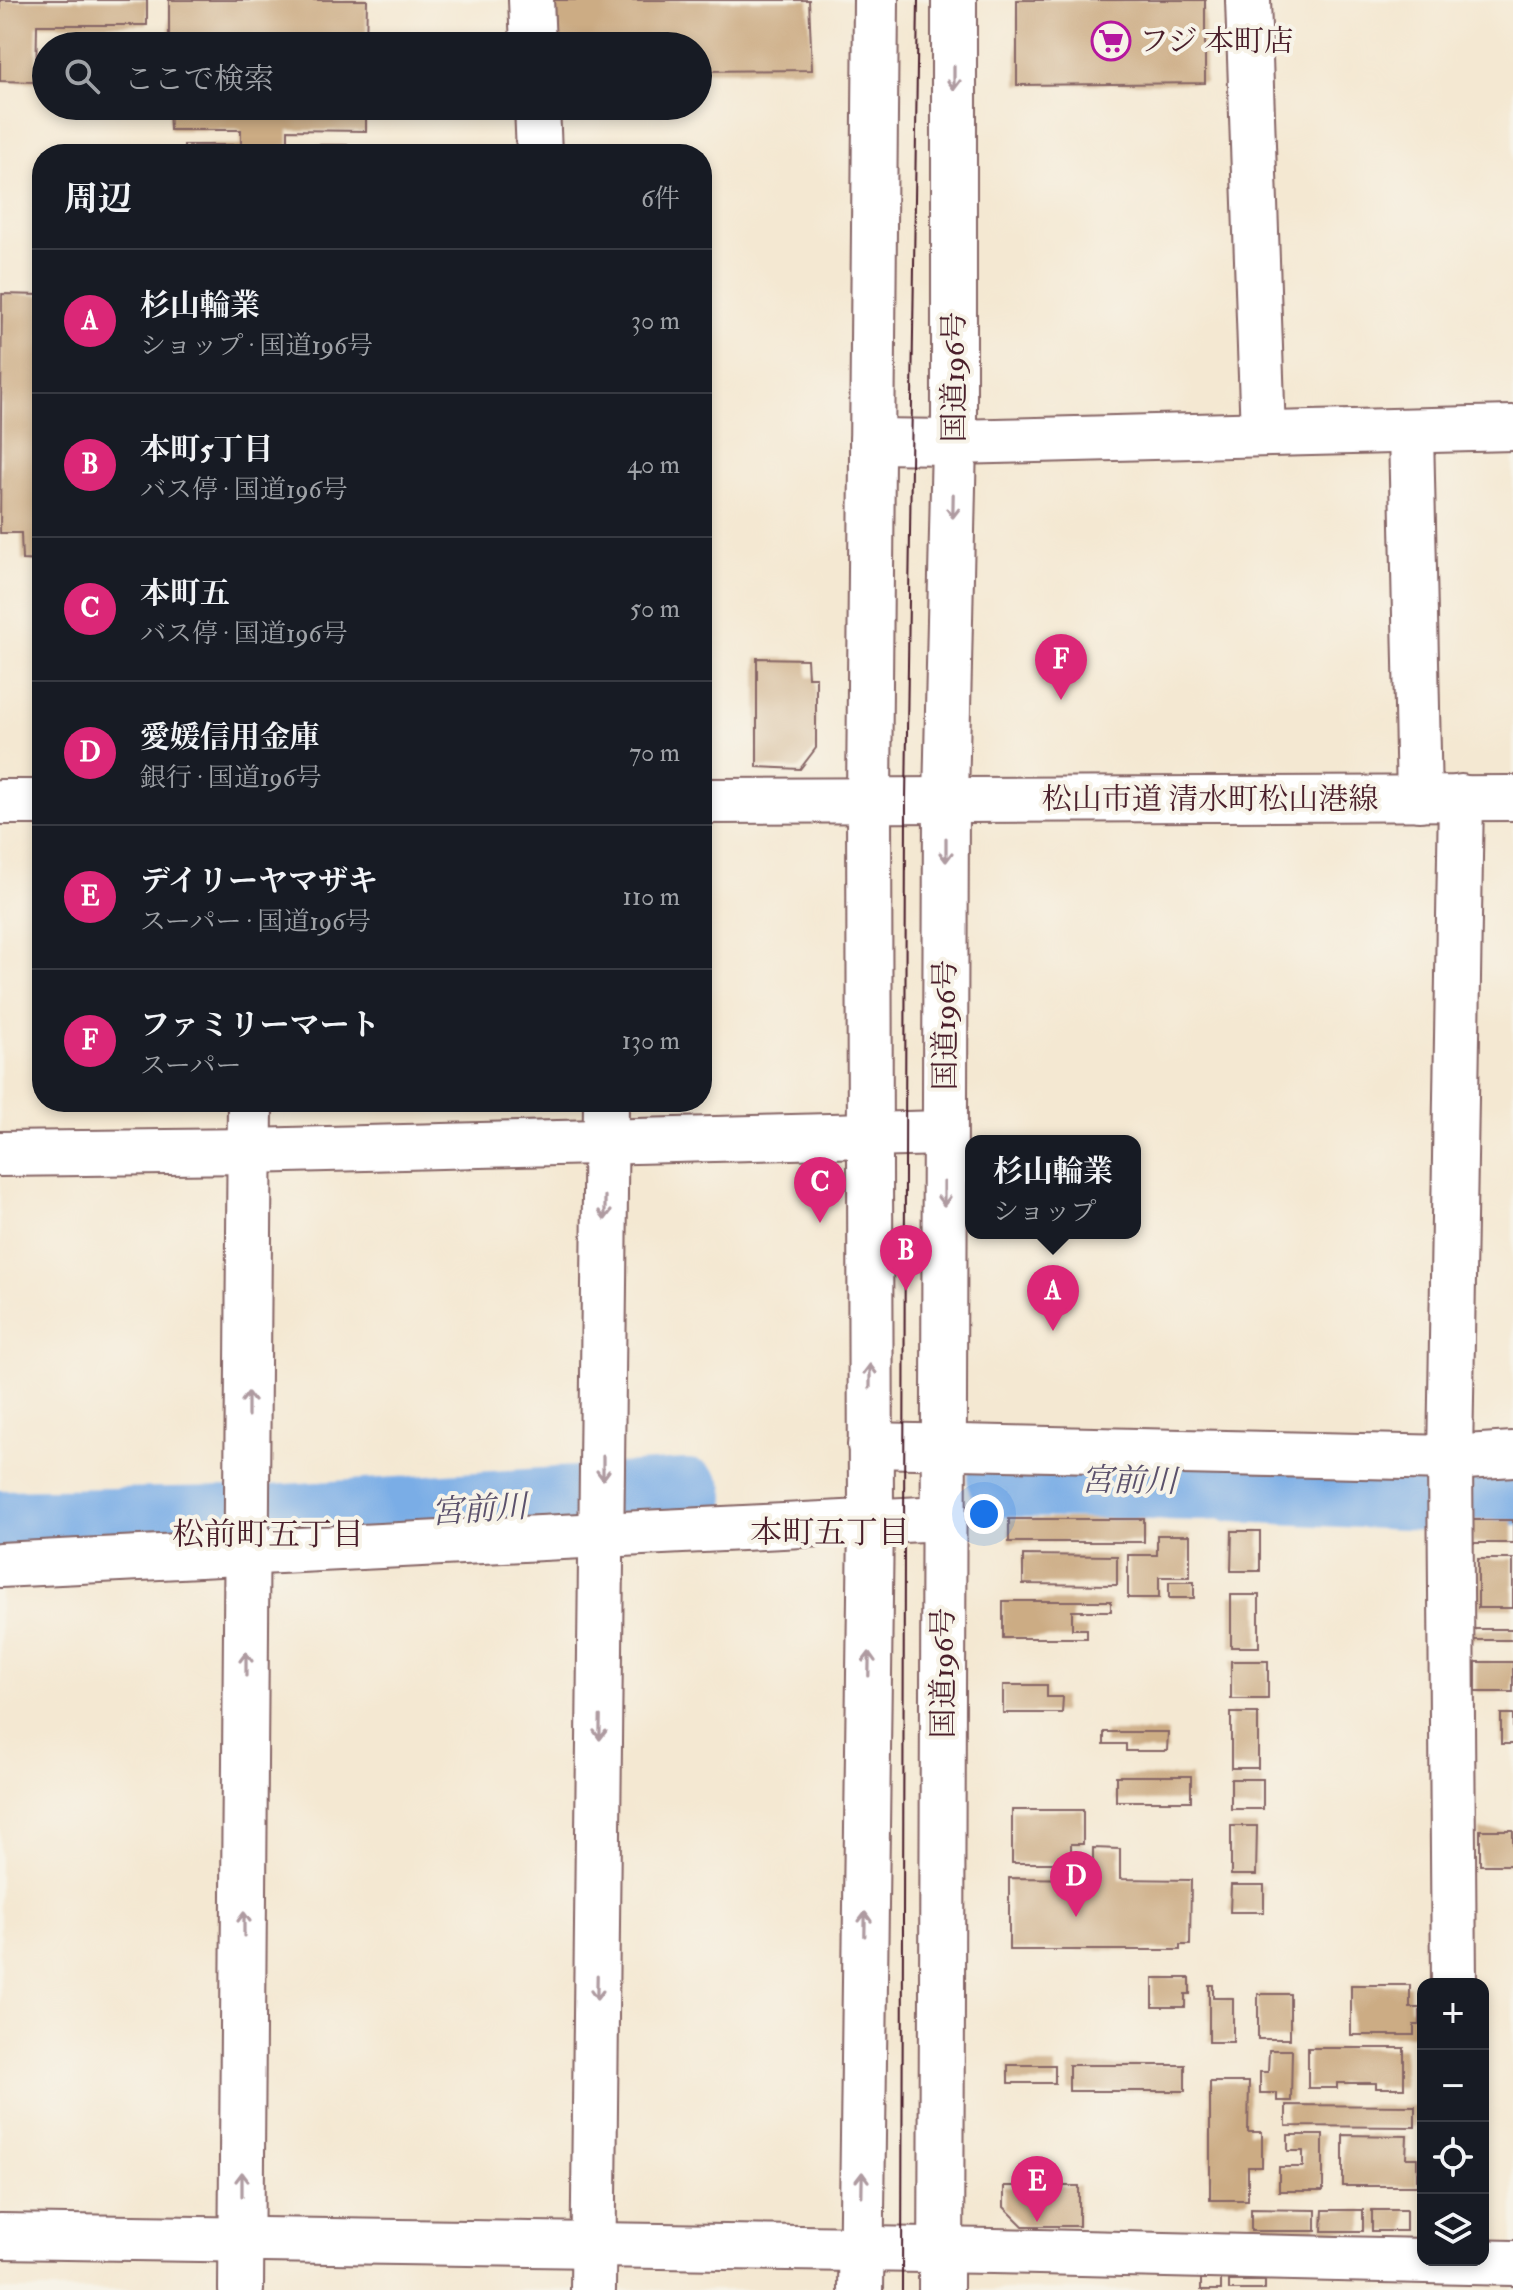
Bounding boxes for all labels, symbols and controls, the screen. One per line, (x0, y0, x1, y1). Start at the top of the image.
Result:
supermarket icon: フジ 本町店 (1090, 20, 1132, 62)
place label: フジ 本町店 (1139, 23, 1294, 60)
search box (32, 32, 712, 120)
icon: search (60, 54, 104, 98)
text: ここで検索 (124, 61, 274, 98)
one-way arrow (946, 64, 962, 91)
text: 周辺 (64, 178, 132, 221)
text: 6件 (641, 183, 680, 215)
text: 杉山輪業 (140, 287, 260, 324)
text: A (82, 305, 98, 337)
text: 30 m (631, 305, 680, 337)
street label: 国道196号 (936, 311, 973, 443)
text: ショップ · 国道196号 (140, 330, 373, 362)
text: 本町5丁目 (140, 431, 273, 468)
text: B (81, 449, 99, 481)
text: 40 m (627, 449, 680, 481)
text: バス停 · 国道196号 (140, 474, 348, 506)
one-way arrow (945, 492, 960, 519)
text: 本町五 (140, 575, 230, 612)
text: C (80, 593, 100, 625)
text: 50 m (630, 593, 680, 625)
text: バス停 · 国道196号 (140, 618, 348, 650)
pin: F (1035, 634, 1087, 700)
text: 愛媛信用金庫 (140, 719, 320, 756)
text: D (79, 737, 101, 769)
text: 70 m (629, 737, 680, 769)
text: 銀行 · 国道196号 (140, 762, 322, 794)
street label: 松山市道 清水町松山港線 (1042, 781, 1378, 818)
one-way arrow (938, 836, 954, 863)
text: デイリーヤマザキ (140, 863, 378, 900)
text: E (81, 881, 99, 913)
text: 110 m (623, 881, 680, 913)
text: スーパー · 国道196号 (140, 906, 371, 938)
street label: 国道196号 (927, 959, 964, 1091)
text: ファミリーマート (140, 1007, 379, 1044)
text: F (82, 1025, 98, 1057)
text: 130 m (622, 1025, 680, 1057)
text: スーパー (140, 1050, 241, 1082)
popup (965, 1135, 1141, 1239)
text: 杉山輪業 (993, 1153, 1113, 1190)
pin: C (794, 1157, 846, 1223)
one-way arrow (936, 1180, 952, 1207)
one-way arrow (597, 1194, 613, 1221)
text: ショップ (993, 1196, 1096, 1228)
pin: B (880, 1225, 932, 1291)
pin: A (1027, 1265, 1079, 1331)
one-way arrow (862, 1363, 878, 1390)
one-way arrow (240, 1391, 256, 1418)
one-way arrow (595, 1454, 611, 1481)
water label: 宮前川 (1081, 1460, 1180, 1502)
water label: 宮前川 (430, 1486, 531, 1533)
your location (964, 1494, 1004, 1534)
district label: 本町五丁目 (750, 1513, 910, 1553)
district label: 松前町五丁目 (172, 1515, 364, 1555)
street label: 国道196号 (925, 1607, 962, 1739)
one-way arrow (238, 1651, 254, 1678)
one-way arrow (861, 1651, 877, 1678)
one-way arrow (592, 1714, 608, 1741)
pin: D (1050, 1851, 1102, 1917)
one-way arrow (236, 1911, 252, 1938)
one-way arrow (858, 1911, 873, 1938)
one-way arrow (589, 1974, 605, 2001)
map controls (1417, 1978, 1489, 2266)
button: + (1417, 1978, 1489, 2050)
button: − (1417, 2050, 1489, 2122)
button: locate (1417, 2122, 1489, 2194)
pin: E (1011, 2156, 1063, 2222)
one-way arrow (234, 2171, 250, 2198)
one-way arrow (854, 2171, 870, 2198)
button: layers (1417, 2194, 1489, 2266)

